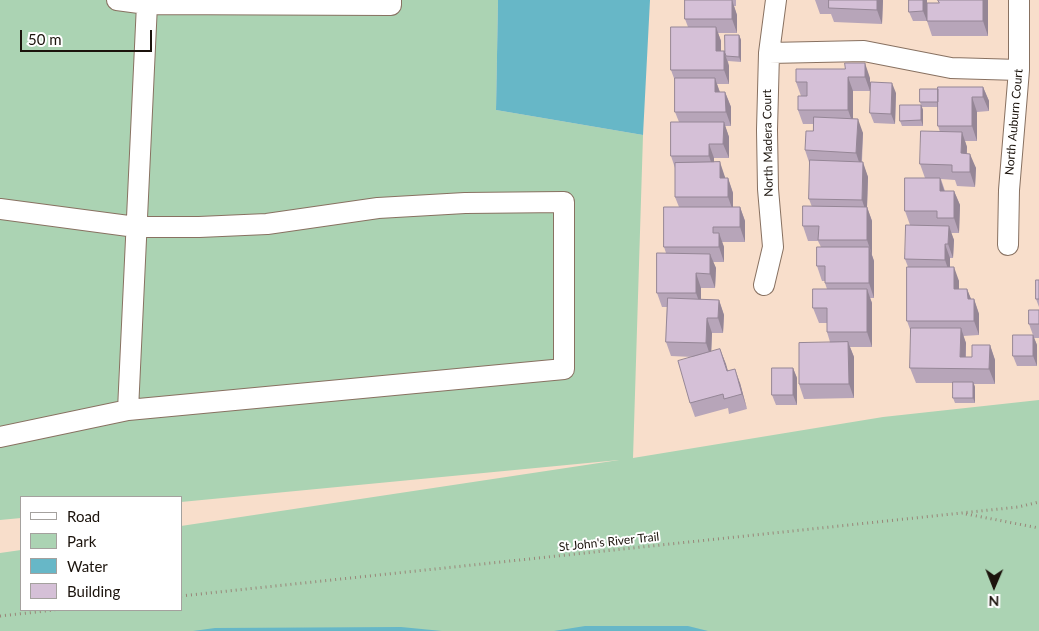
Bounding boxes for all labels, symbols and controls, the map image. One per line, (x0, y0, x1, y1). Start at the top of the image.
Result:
scale bar (22, 20, 155, 52)
text: 50 m (28, 30, 62, 48)
street label: North Auburn Court (1002, 68, 1026, 176)
street label: North Madera Court (760, 89, 776, 197)
legend (20, 496, 182, 611)
text: Road (67, 507, 100, 525)
street label: St John's River Trail (558, 530, 660, 554)
text: Park (67, 532, 96, 550)
text: Water (67, 557, 108, 575)
north arrow (969, 561, 1019, 611)
text: Building (67, 582, 120, 600)
text: N (988, 593, 999, 610)

